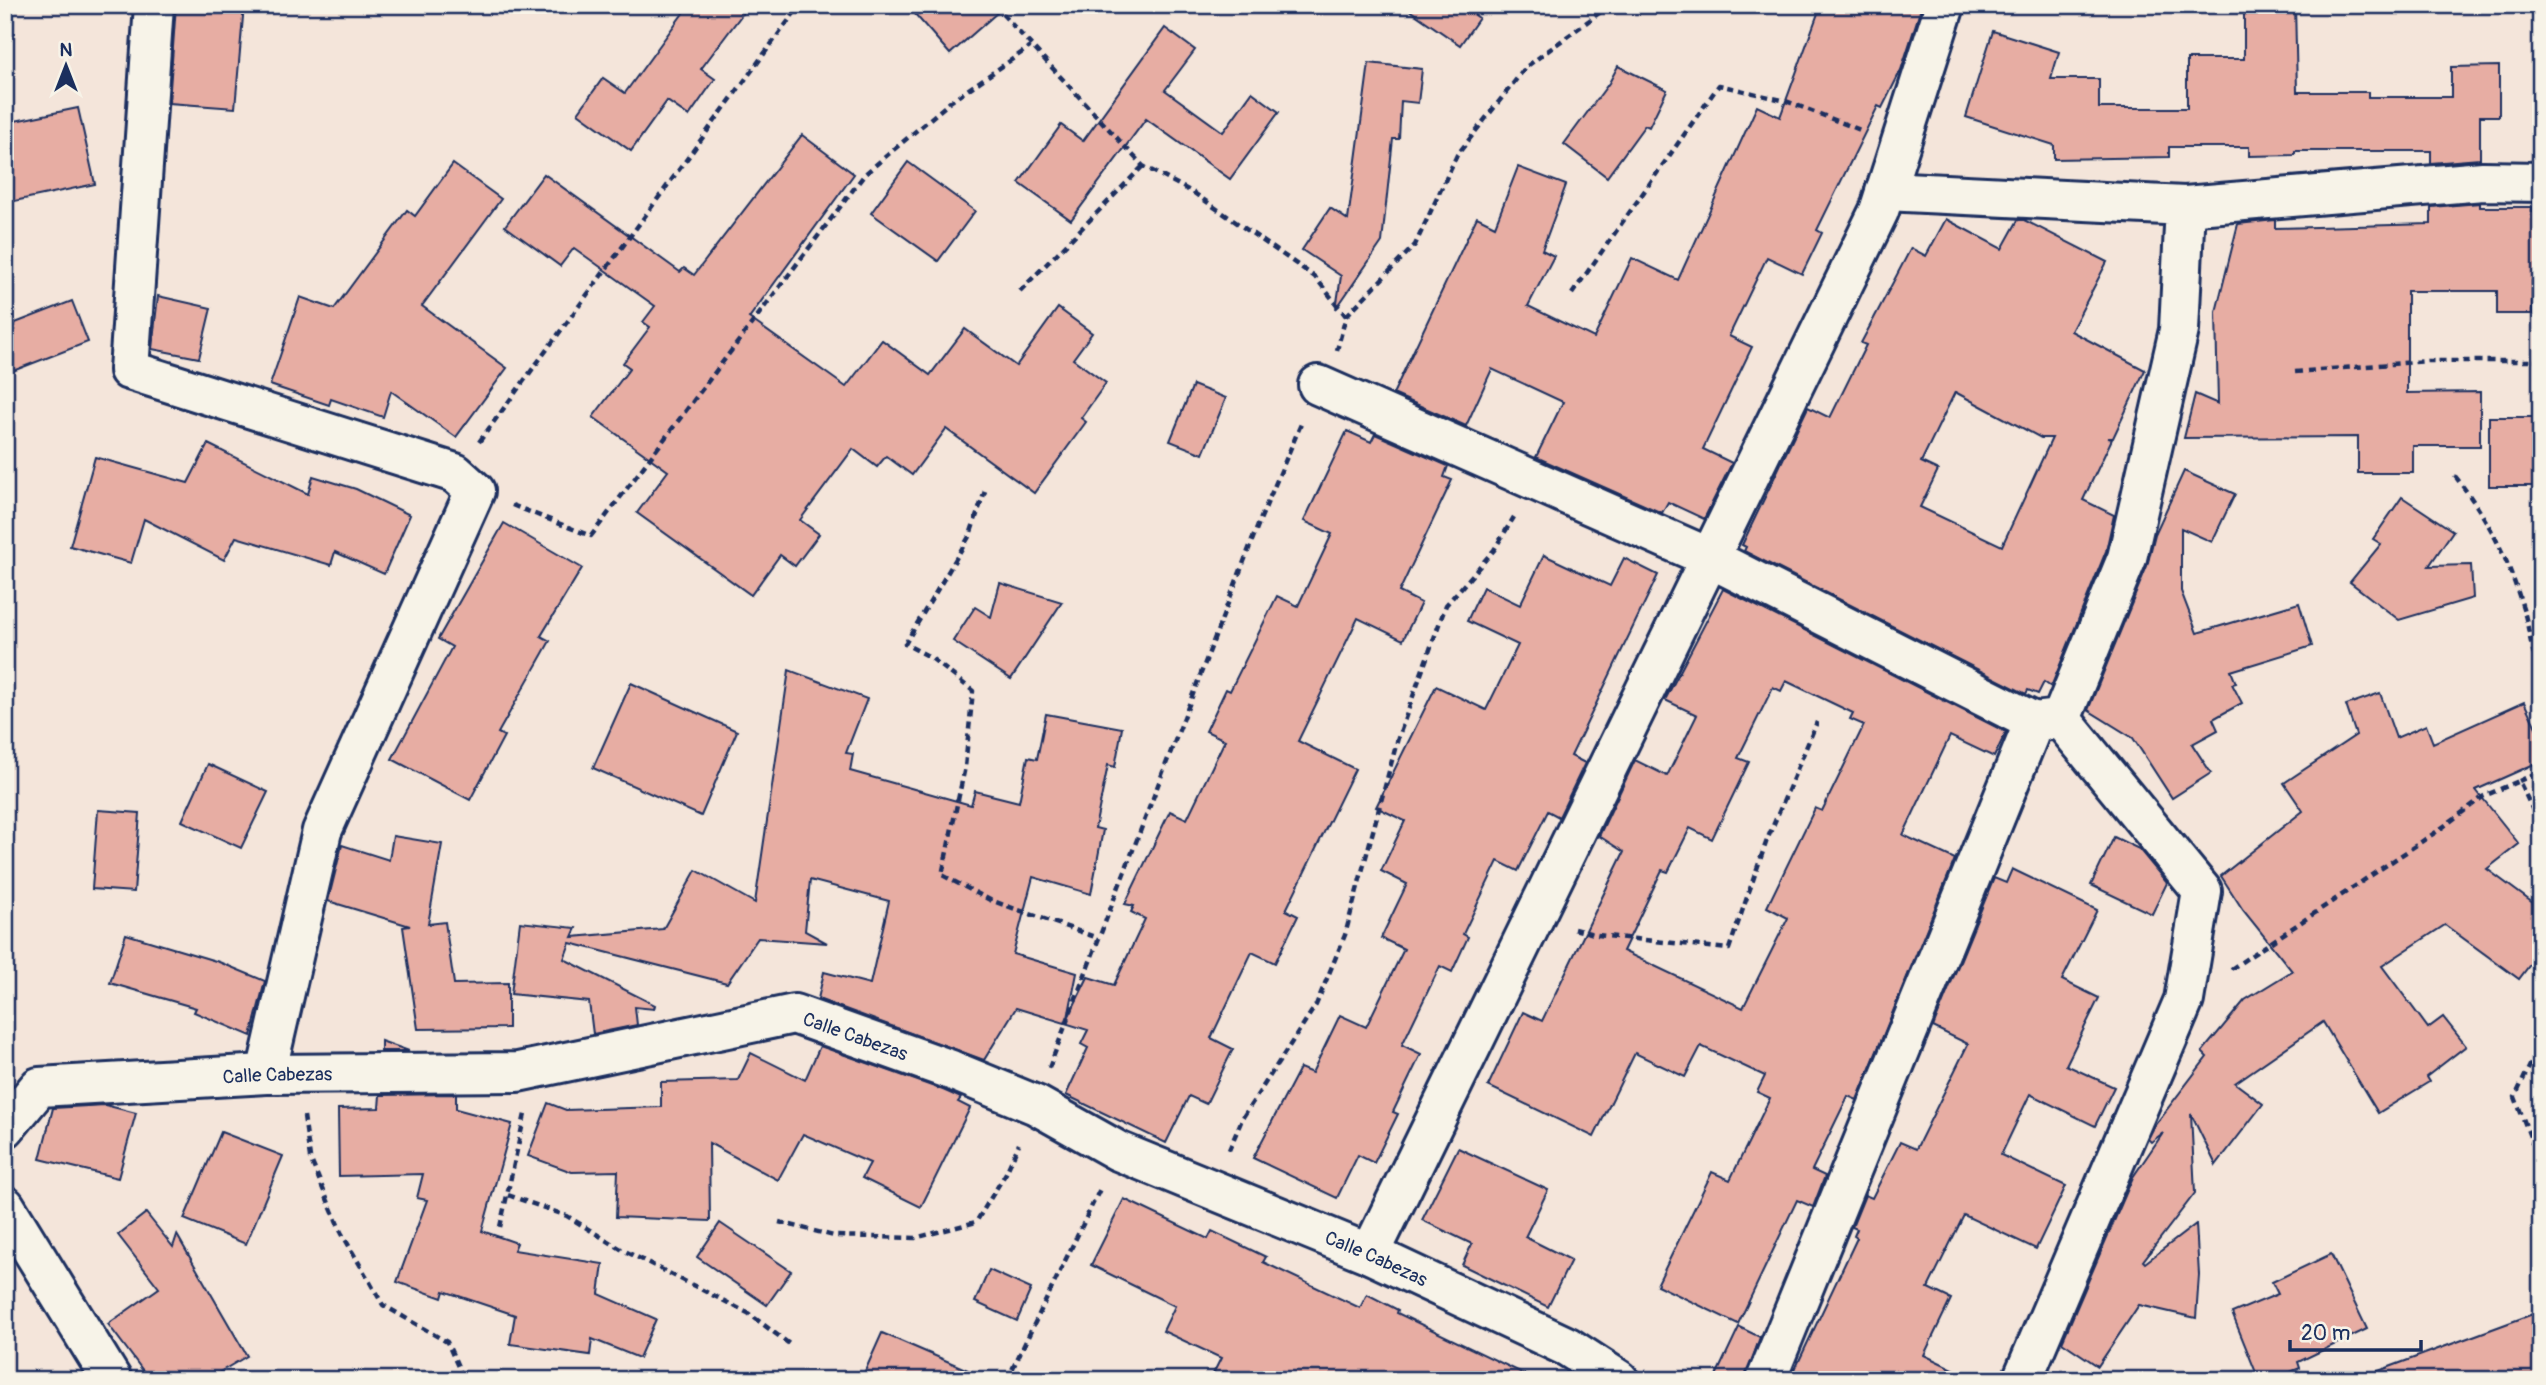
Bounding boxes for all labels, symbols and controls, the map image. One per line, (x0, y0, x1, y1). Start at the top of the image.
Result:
north arrow (32, 32, 102, 102)
text: N (60, 38, 73, 62)
street label: Calle Cabezas (800, 1007, 911, 1067)
street label: Calle Cabezas (222, 1062, 333, 1089)
street label: Calle Cabezas (1321, 1226, 1432, 1292)
scale bar (2290, 1308, 2422, 1352)
text: 20 m (2301, 1320, 2350, 1347)

